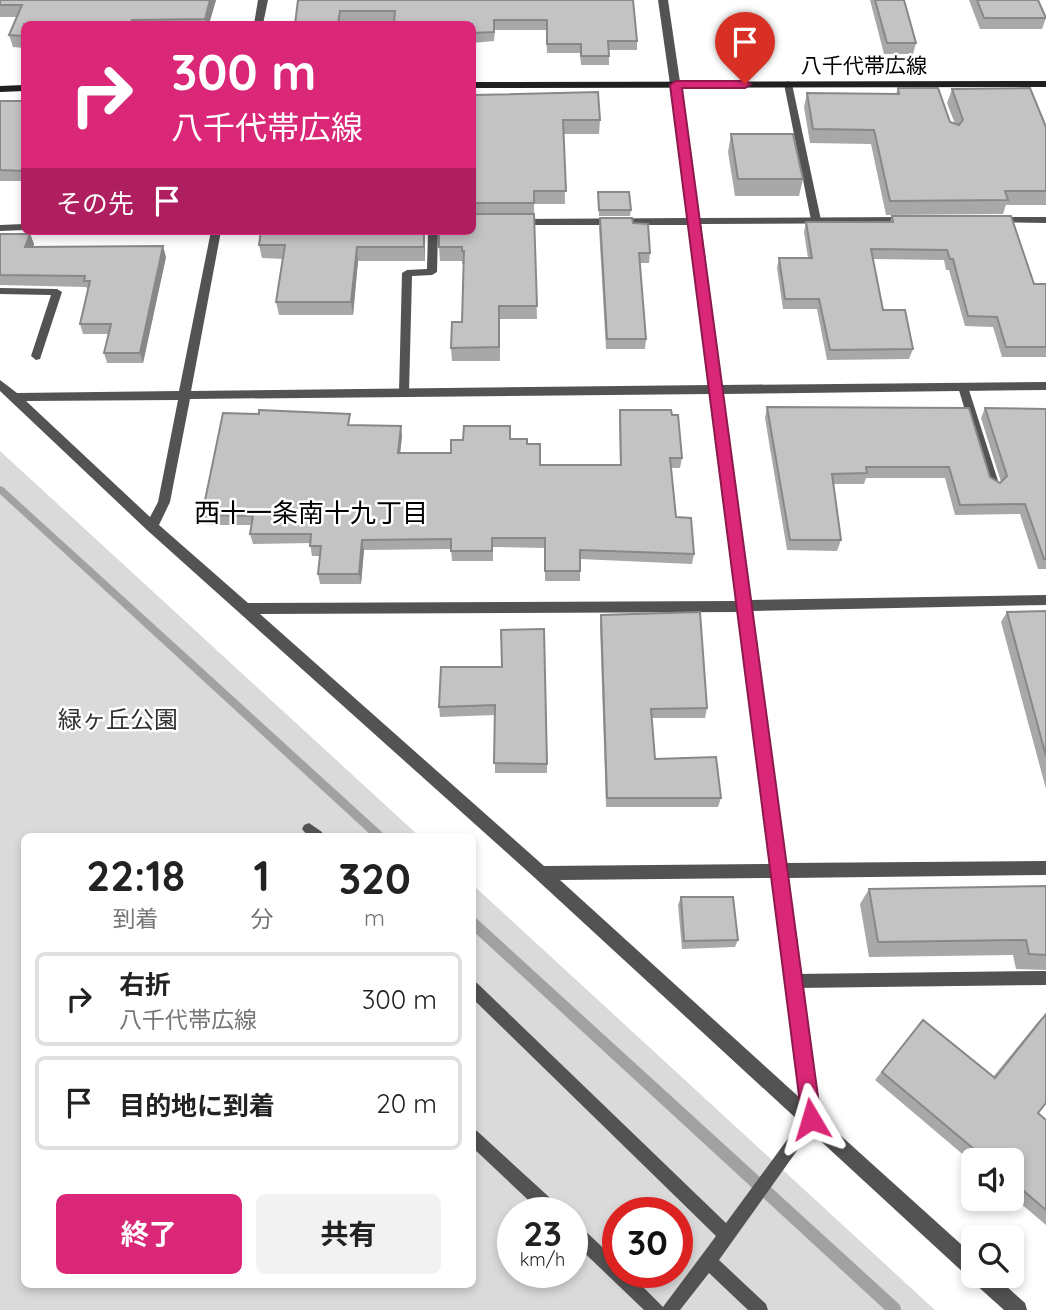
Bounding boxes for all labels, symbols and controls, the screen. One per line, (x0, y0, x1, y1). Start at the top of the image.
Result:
pin (715, 12.0, 775, 84)
icon: arrive (726, 23, 764, 61)
text: 300 m (171, 41, 316, 102)
icon: right (56, 49, 147, 140)
street label: 八千代帯広線 (801, 52, 927, 78)
text: 八千代帯広線 (171, 107, 363, 147)
icon: arrive (148, 182, 186, 220)
text: その先 (56, 187, 134, 220)
district label: 西十一条南十九丁目 (194, 496, 428, 529)
park label: 緑ヶ丘公園 (58, 704, 178, 734)
text: 22:18 (86, 849, 185, 902)
text: 1 (254, 849, 270, 902)
text: 320 (338, 852, 411, 905)
text: m (364, 903, 385, 932)
text: 到着 (113, 904, 159, 933)
text: 分 (250, 904, 273, 933)
text: 右折 (119, 968, 171, 1001)
icon: right (60, 980, 98, 1018)
text: 300 m (362, 983, 437, 1016)
text: 八千代帯広線 (119, 1005, 257, 1034)
position arrow (774, 1082, 848, 1156)
icon: arrive (60, 1084, 98, 1122)
text: 20 m (376, 1087, 437, 1120)
text: 目的地に到着 (119, 1089, 275, 1122)
map controls (961, 1148, 1024, 1288)
button: sound (961, 1148, 1024, 1211)
button: 終了 (56, 1194, 242, 1274)
button: 共有 (256, 1194, 441, 1274)
speed limit sign: 30 (602, 1197, 693, 1288)
text: 23 (523, 1211, 562, 1255)
button: search (961, 1225, 1024, 1288)
text: km/h (520, 1248, 565, 1271)

